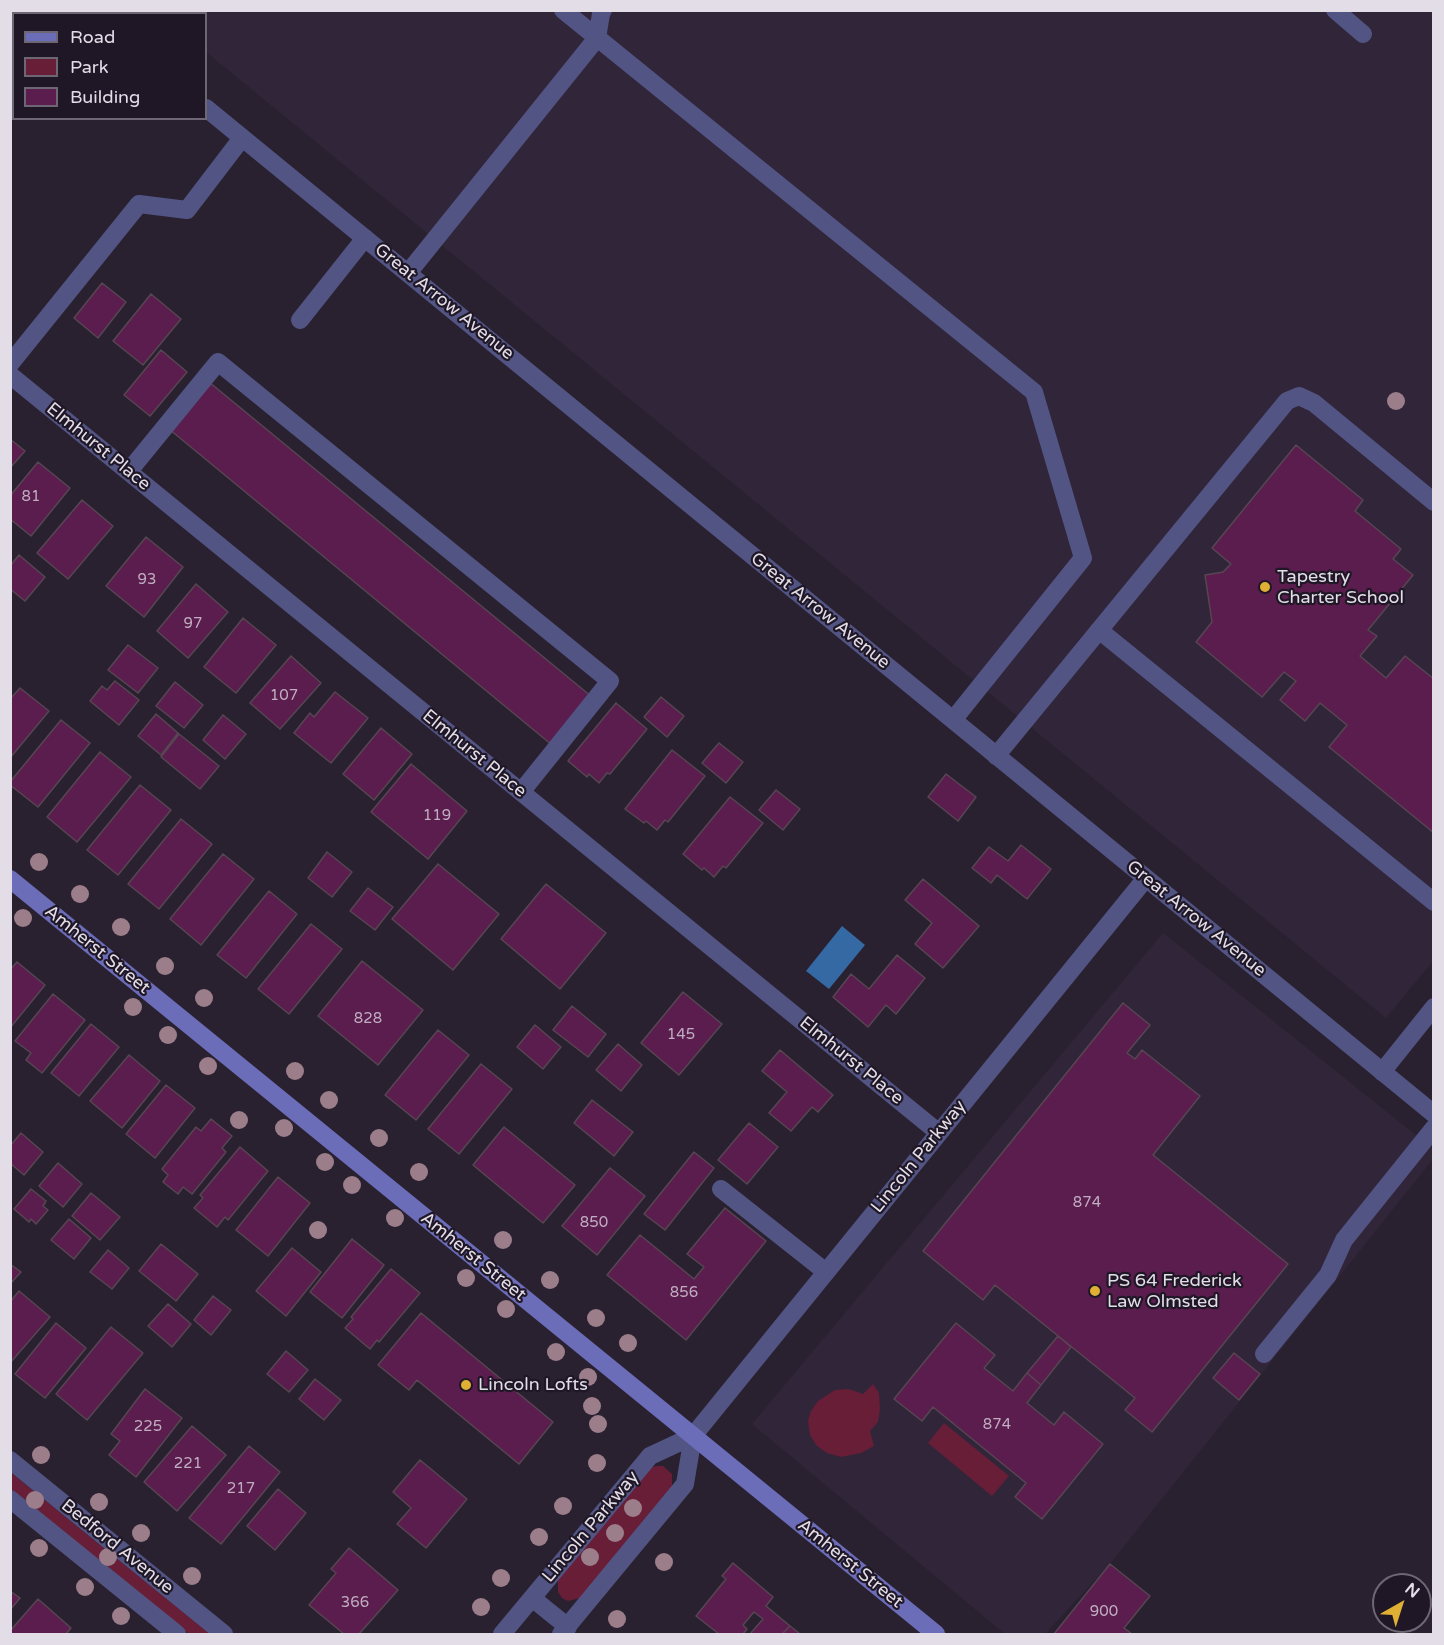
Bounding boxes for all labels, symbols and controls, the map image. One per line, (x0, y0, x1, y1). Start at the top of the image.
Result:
legend (12, 12, 207, 120)
text: Road (70, 26, 115, 48)
text: Park (70, 56, 108, 78)
text: Building (70, 86, 140, 108)
street label: Great Arrow Avenue (370, 239, 518, 365)
street label: Elmhurst Place (42, 398, 154, 496)
house number: 81 (22, 488, 40, 506)
street label: Great Arrow Avenue (746, 548, 894, 674)
place label: Tapestry Charter School (1277, 566, 1404, 608)
house number: 93 (138, 571, 156, 589)
marker: Tapestry Charter School (1258, 580, 1272, 594)
house number: 97 (184, 615, 202, 633)
house number: 107 (270, 687, 298, 705)
street label: Elmhurst Place (418, 705, 530, 803)
house number: 119 (423, 807, 451, 825)
street label: Great Arrow Avenue (1122, 856, 1270, 982)
street label: Amherst Street (40, 901, 154, 999)
house number: 828 (354, 1010, 382, 1028)
street label: Elmhurst Place (795, 1012, 907, 1110)
house number: 145 (667, 1026, 695, 1044)
street label: Lincoln Parkway (867, 1096, 971, 1218)
house number: 874 (1073, 1194, 1101, 1212)
street label: Amherst Street (416, 1208, 530, 1306)
house number: 850 (580, 1214, 608, 1232)
place label: PS 64 Frederick Law Olmsted (1107, 1270, 1242, 1312)
house number: 856 (670, 1284, 698, 1302)
marker: PS 64 Frederick Law Olmsted (1088, 1284, 1102, 1298)
place label: Lincoln Lofts (478, 1374, 588, 1396)
marker: Lincoln Lofts (459, 1378, 473, 1392)
house number: 874 (983, 1416, 1011, 1434)
house number: 225 (134, 1418, 162, 1436)
house number: 221 (174, 1455, 202, 1473)
street label: Lincoln Parkway (538, 1467, 644, 1587)
house number: 217 (227, 1480, 255, 1498)
street label: Bedford Avenue (56, 1495, 178, 1599)
street label: Amherst Street (793, 1515, 907, 1613)
north arrow (1372, 1573, 1432, 1633)
text: N (1401, 1579, 1423, 1602)
house number: 366 (341, 1594, 369, 1612)
house number: 900 (1090, 1603, 1118, 1621)

